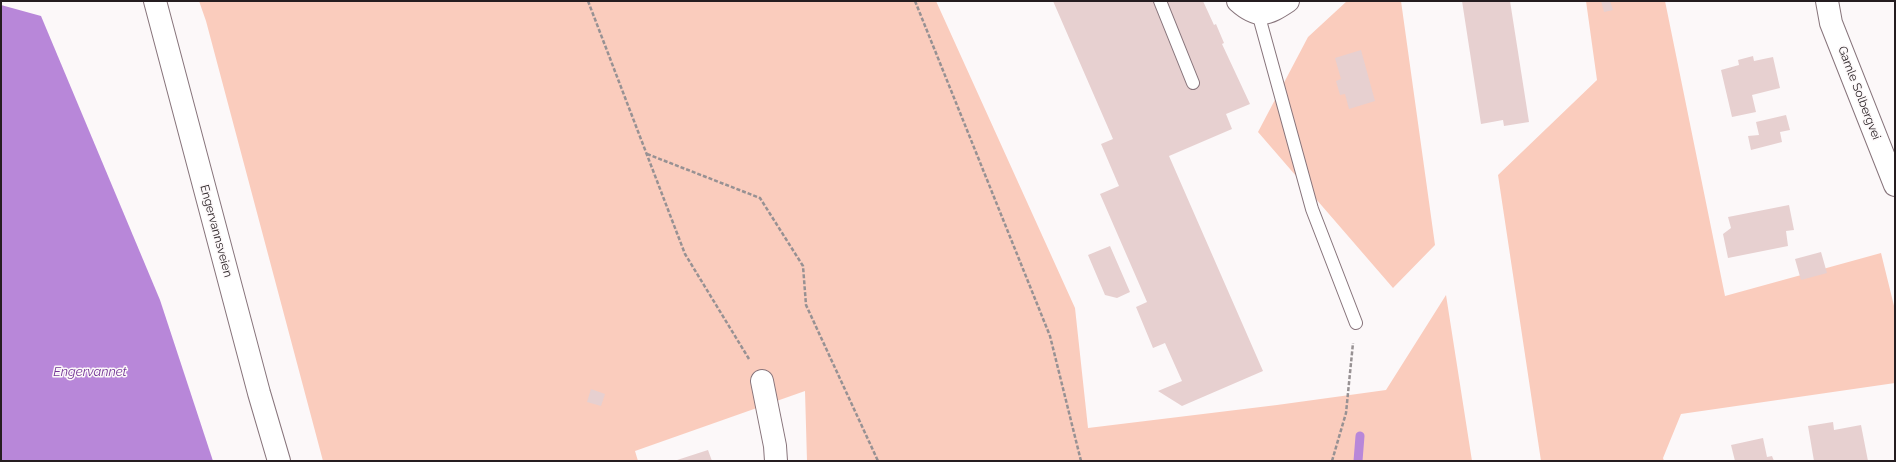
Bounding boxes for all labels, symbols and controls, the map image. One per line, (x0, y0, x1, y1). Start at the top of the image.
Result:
street label: Gamle Solbergvei (1835, 44, 1883, 142)
street label: Engervannsveien (197, 183, 235, 279)
water label: Engervannet (53, 364, 127, 380)

